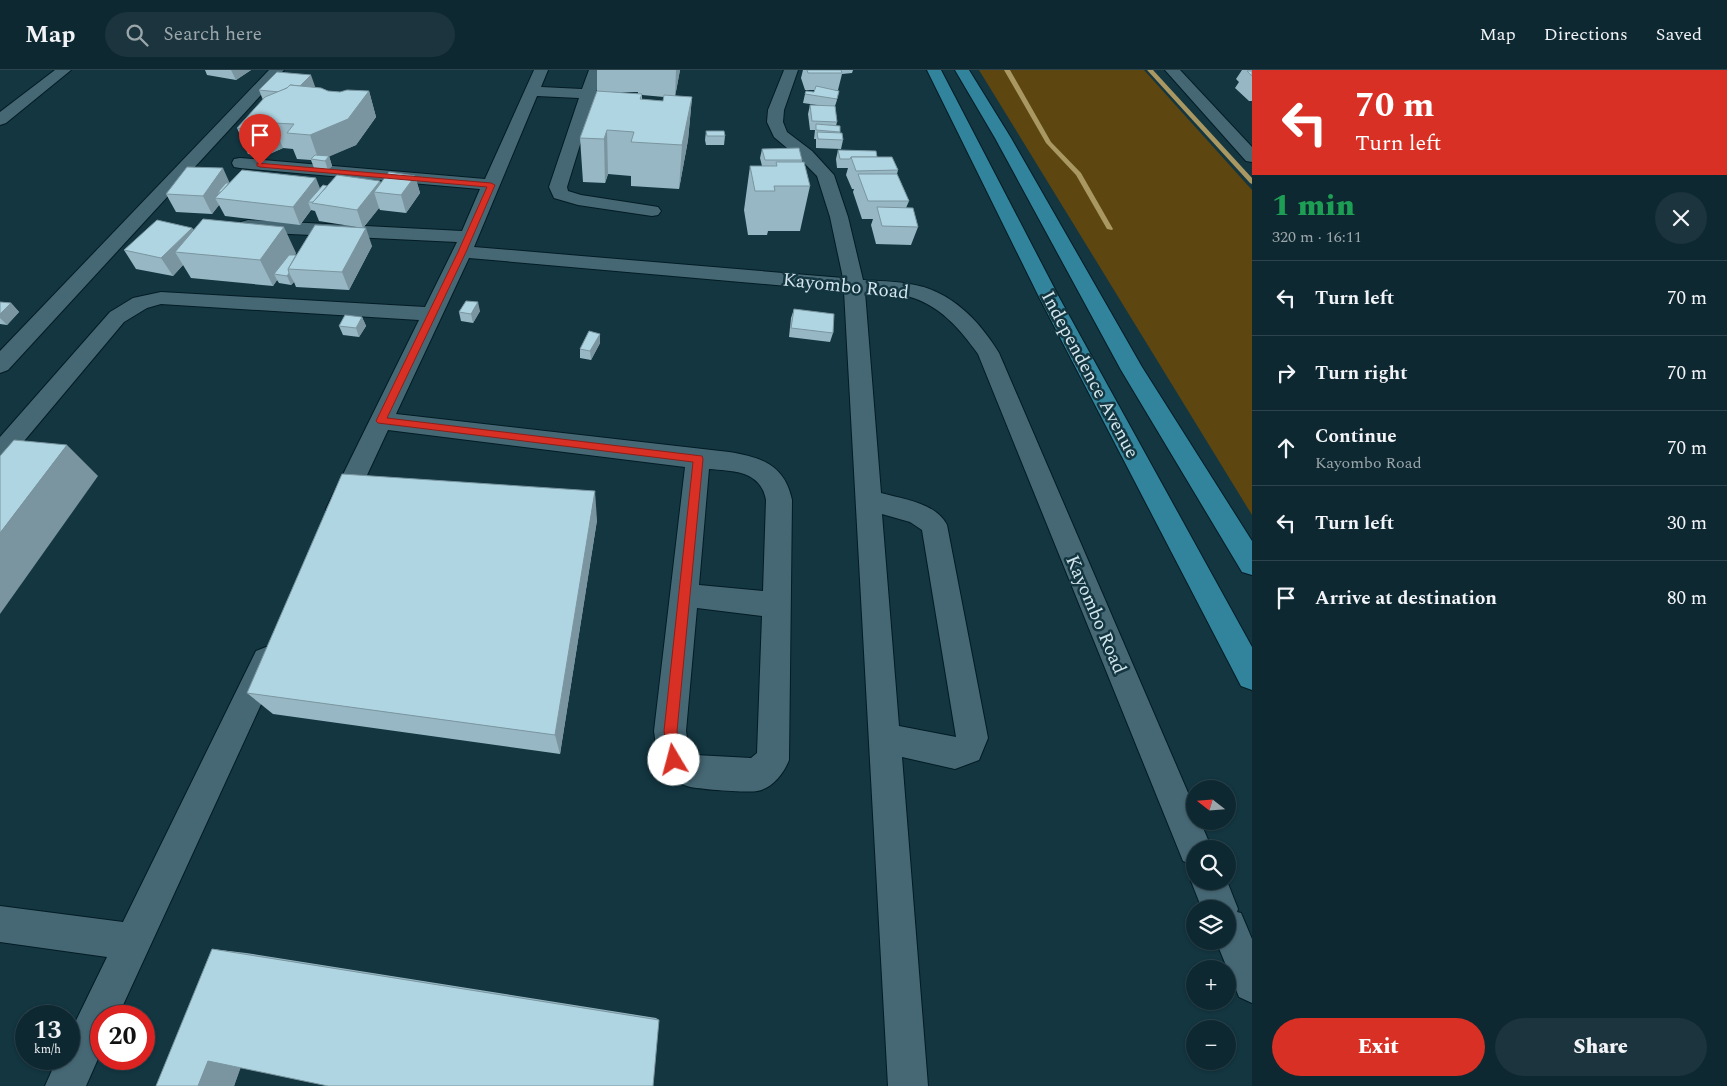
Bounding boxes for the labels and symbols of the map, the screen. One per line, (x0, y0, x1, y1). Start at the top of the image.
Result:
pin (239, 114, 281, 165)
street label: Kayombo Road (781, 265, 910, 308)
street label: Independence Avenue (1033, 286, 1146, 464)
street label: Kayombo Road (1058, 551, 1134, 679)
position arrow (647, 733, 699, 785)
north arrow (1186, 780, 1236, 830)
speed limit sign: 20 (90, 1005, 155, 1070)

